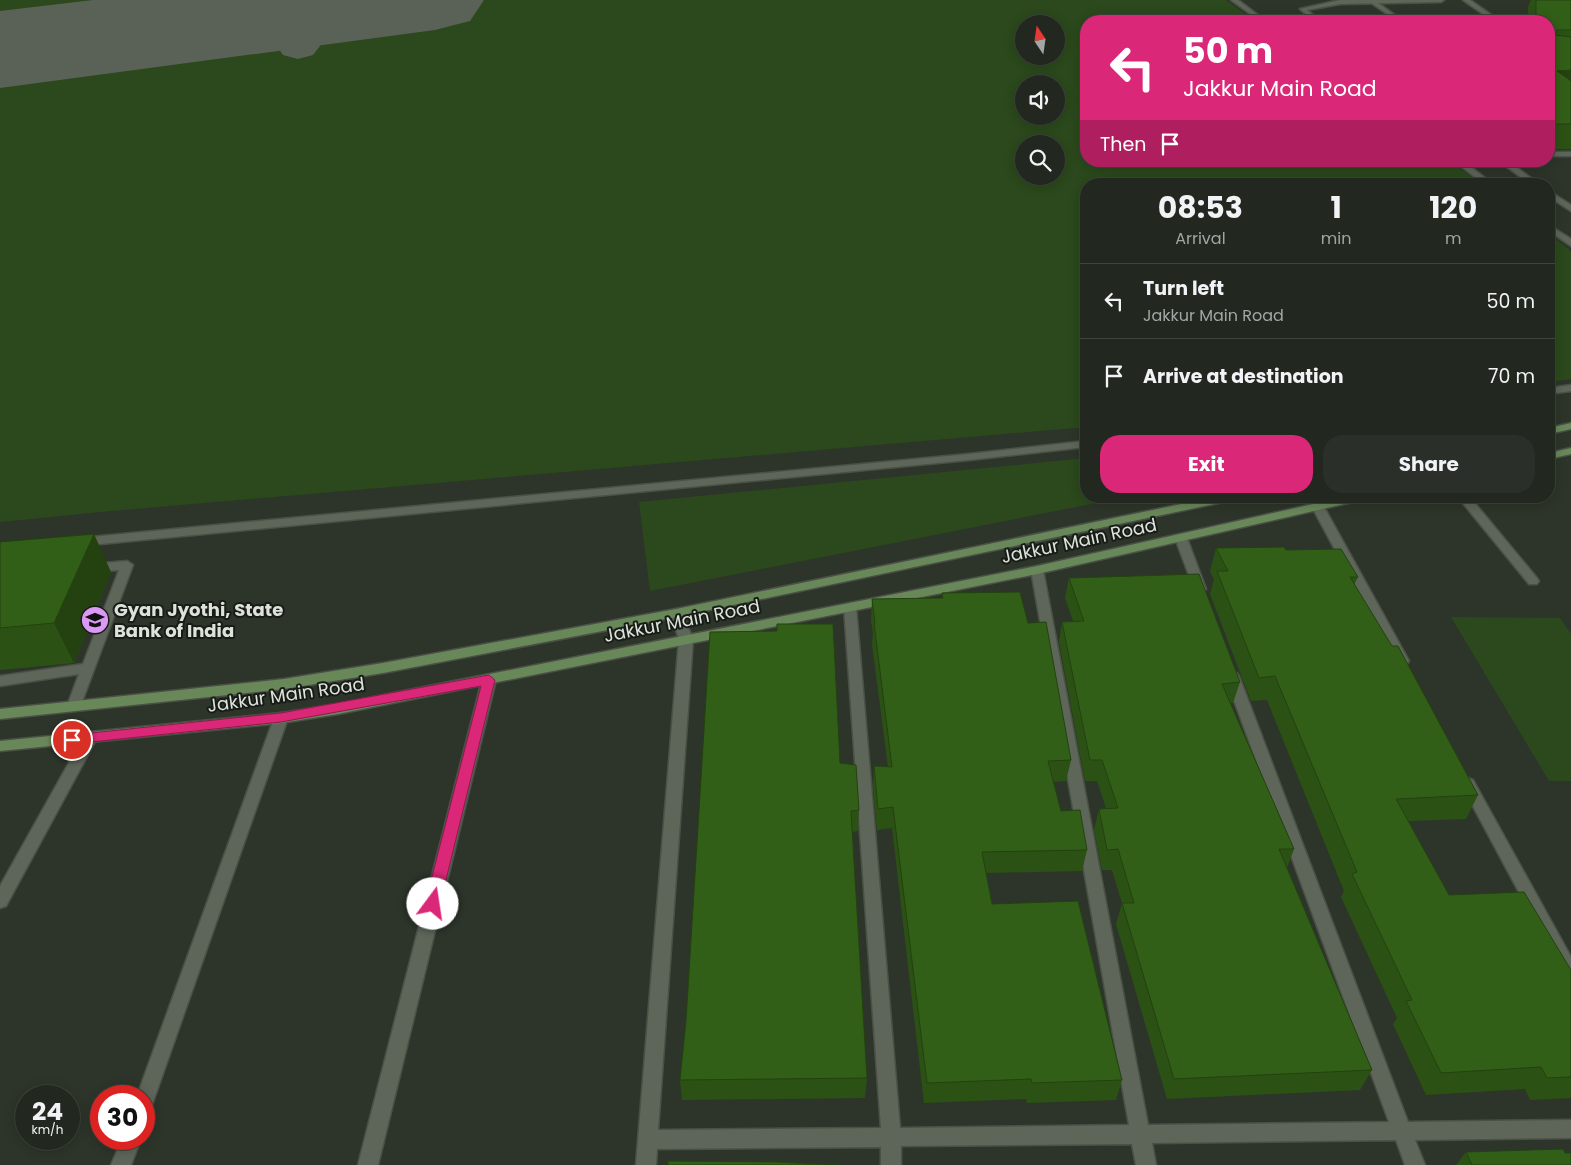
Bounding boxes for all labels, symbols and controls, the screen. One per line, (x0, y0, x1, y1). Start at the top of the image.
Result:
north arrow (1015, 15, 1065, 65)
map controls (1015, 15, 1065, 185)
text: 50 m (1183, 26, 1273, 75)
icon: left (1100, 35, 1165, 100)
text: Jakkur Main Road (1183, 73, 1377, 104)
button: sound (1015, 75, 1065, 125)
icon: arrive (1156, 130, 1184, 158)
text: Then (1100, 131, 1146, 158)
button: search (1015, 135, 1065, 185)
text: 08:53 (1158, 186, 1243, 229)
text: 1 (1330, 186, 1342, 229)
text: 120 (1429, 186, 1477, 229)
text: Arrival (1175, 227, 1226, 250)
text: min (1321, 227, 1351, 250)
text: m (1445, 227, 1461, 250)
text: Turn left (1143, 275, 1224, 302)
icon: left (1100, 287, 1128, 315)
text: 50 m (1486, 288, 1535, 315)
text: Jakkur Main Road (1143, 304, 1284, 327)
icon: arrive (1100, 362, 1128, 390)
text: Arrive at destination (1143, 363, 1344, 390)
text: 70 m (1488, 363, 1535, 390)
button: Exit (1100, 435, 1313, 493)
button: Share (1323, 435, 1535, 493)
street label: Jakkur Main Road (999, 512, 1159, 569)
street label: Jakkur Main Road (602, 593, 762, 648)
place label: Gyan Jyothi, State Bank of India (114, 597, 283, 643)
school or university icon: Gyan Jyothi, State Bank of India (80, 605, 110, 635)
street label: Jakkur Main Road (206, 671, 366, 718)
pin (51, 719, 93, 761)
icon: arrive (58, 726, 86, 754)
position arrow (406, 877, 458, 929)
speed limit sign: 30 (90, 1085, 155, 1150)
text: 24 (32, 1094, 63, 1129)
text: km/h (32, 1121, 63, 1138)

